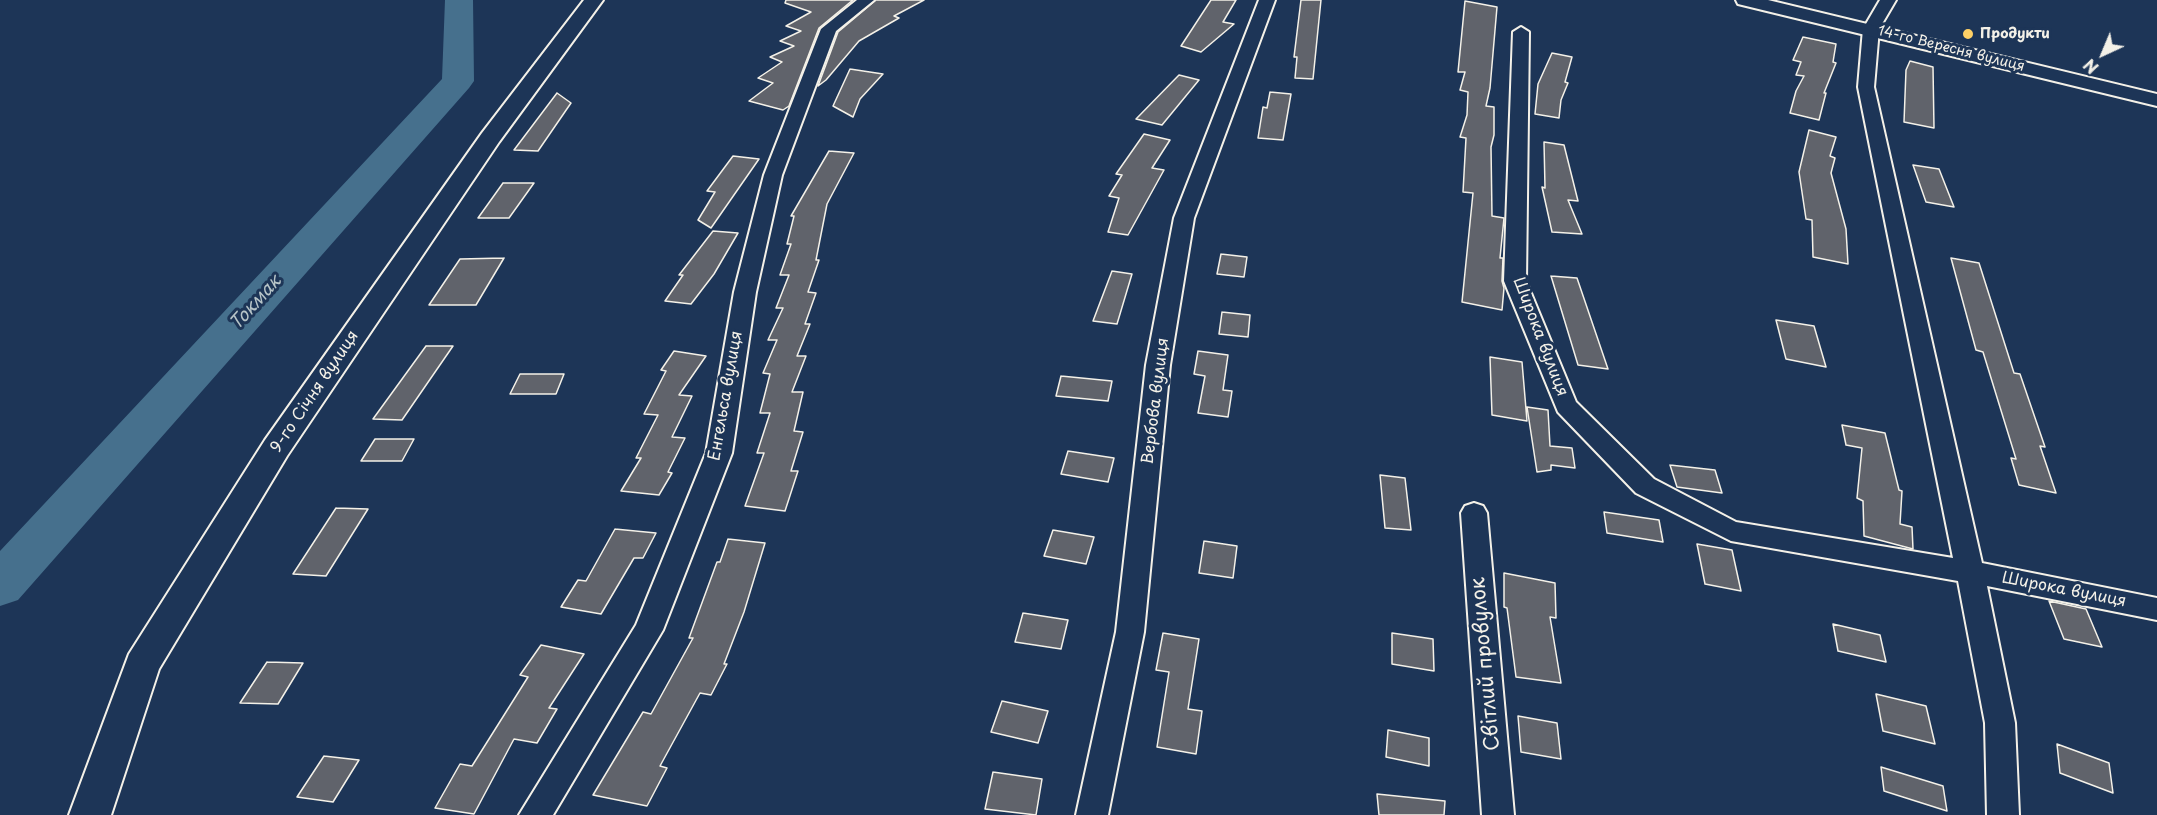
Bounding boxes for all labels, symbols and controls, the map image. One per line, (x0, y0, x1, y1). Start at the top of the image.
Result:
street label: 14-го Вересня вулиця (1876, 23, 2026, 75)
north arrow (2073, 24, 2133, 84)
place label: Продукти (1980, 26, 2050, 42)
marker: Продукти (1961, 27, 1975, 41)
text: N (2078, 54, 2103, 80)
water label: Токмак (226, 271, 286, 335)
street label: Широка вулиця (1508, 275, 1572, 399)
street label: 9-го Січня вулиця (267, 327, 363, 457)
street label: Енгельса вулиця (705, 330, 747, 462)
street label: Вербова вулиця (1139, 337, 1173, 465)
street label: Широка вулиця (2000, 569, 2128, 611)
street label: Світлий провулок (1466, 576, 1506, 752)

